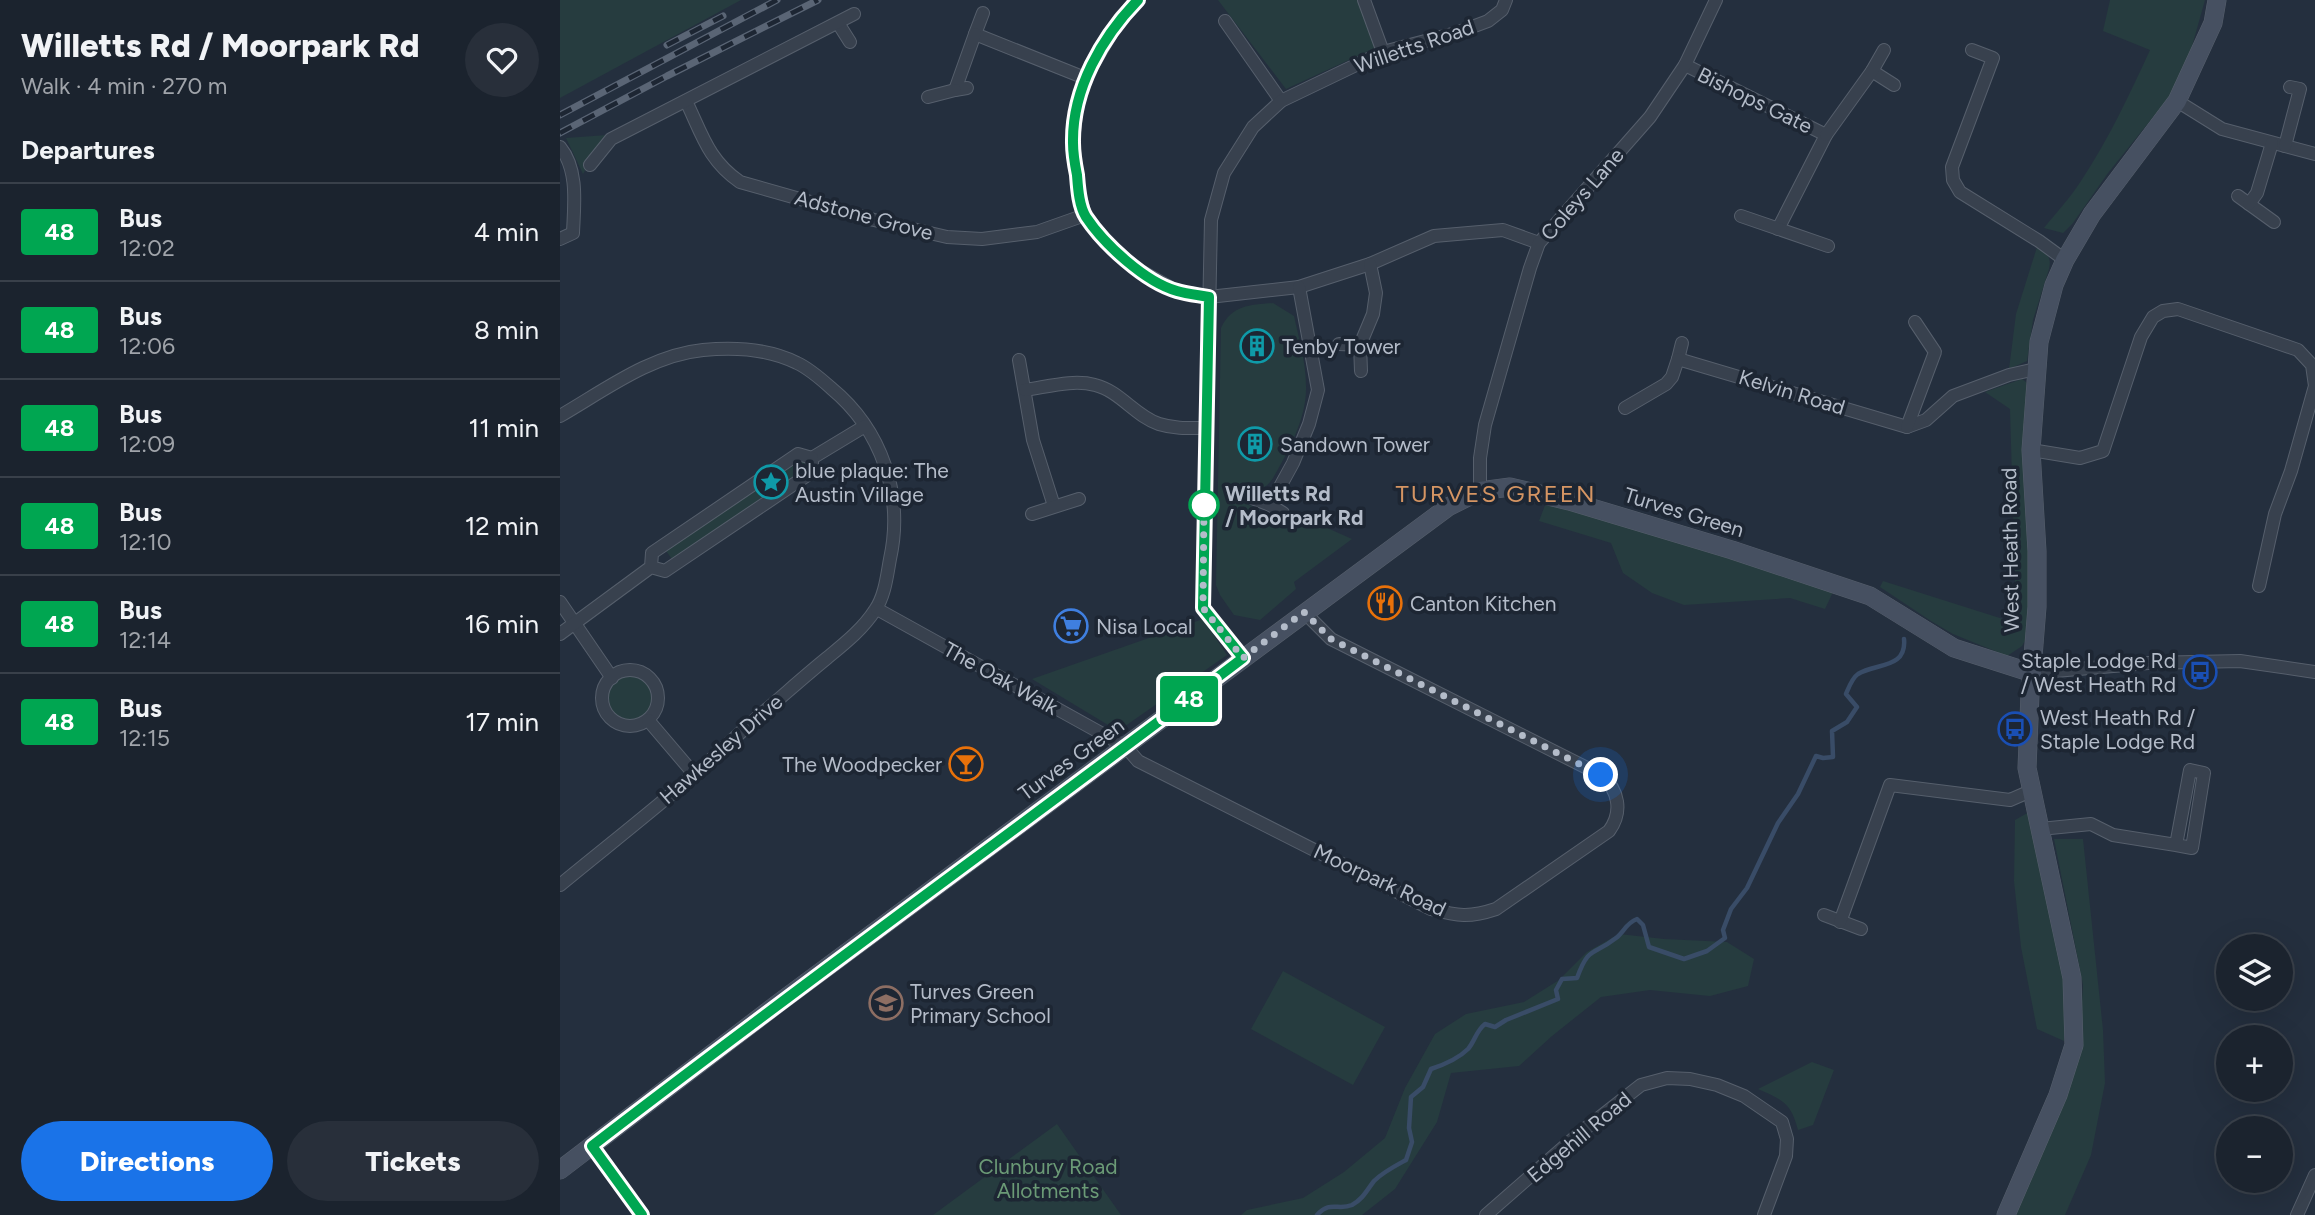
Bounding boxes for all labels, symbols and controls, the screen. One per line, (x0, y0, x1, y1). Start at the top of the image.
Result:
street label: Willetts Road (1351, 14, 1477, 78)
button: heart (465, 23, 539, 97)
text: Willetts Rd / Moorpark Rd (21, 26, 420, 65)
street label: Bishops Gate (1693, 61, 1817, 139)
text: Walk · 4 min · 270 m (21, 72, 227, 100)
text: Departures (21, 134, 155, 166)
street label: Coleys Lane (1535, 143, 1629, 245)
street label: Adstone Grove (792, 185, 936, 245)
text: Bus (119, 202, 162, 234)
text: 4 min (474, 216, 539, 248)
text: 48 (45, 217, 74, 246)
text: 12:02 (119, 234, 175, 262)
text: Bus (119, 300, 162, 332)
text: 8 min (474, 314, 539, 346)
text: 48 (45, 315, 74, 344)
building icon: Tenby Tower (1238, 327, 1276, 365)
text: 12:06 (119, 332, 175, 360)
place label: Tenby Tower (1282, 334, 1401, 359)
street label: Kelvin Road (1736, 364, 1848, 420)
text: Bus (119, 398, 162, 430)
text: 11 min (468, 412, 539, 444)
text: 48 (45, 413, 74, 442)
building icon: Sandown Tower (1236, 425, 1274, 463)
text: 12:09 (119, 430, 175, 458)
place label: Sandown Tower (1280, 432, 1430, 457)
place label: blue plaque: The Austin Village (795, 458, 949, 507)
place icon: blue plaque: The Austin Village (752, 463, 790, 501)
street label: West Heath Road (1996, 467, 2024, 633)
district label: TURVES GREEN (1396, 479, 1597, 508)
place label: Willetts Rd / Moorpark Rd (1225, 481, 1364, 530)
street label: Turves Green (1621, 482, 1747, 542)
marker: Willetts Rd / Moorpark Rd (1189, 490, 1219, 520)
text: Bus (119, 496, 162, 528)
text: 12 min (465, 510, 539, 542)
text: 48 (45, 511, 74, 540)
text: 12:10 (119, 528, 171, 556)
restaurant icon: Canton Kitchen (1366, 584, 1404, 622)
place label: Canton Kitchen (1410, 591, 1556, 616)
text: Bus (119, 594, 162, 626)
supermarket icon: Nisa Local (1052, 607, 1090, 645)
text: 16 min (464, 608, 539, 640)
text: 48 (45, 609, 74, 638)
place label: Nisa Local (1096, 614, 1193, 639)
text: 12:14 (119, 626, 171, 654)
street label: The Oak Walk (939, 636, 1063, 720)
place label: Staple Lodge Rd / West Heath Rd (2021, 648, 2176, 697)
bus stop icon: Staple Lodge Rd / West Heath Rd (2181, 653, 2219, 691)
line badge: 48 (1158, 676, 1220, 722)
text: 48 (1174, 684, 1204, 713)
street label: Hawkesley Drive (654, 689, 788, 809)
text: Bus (119, 692, 162, 724)
place label: West Heath Rd / Staple Lodge Rd (2040, 705, 2195, 754)
text: 17 min (465, 706, 539, 738)
text: 48 (45, 707, 74, 736)
bus stop icon: West Heath Rd / Staple Lodge Rd (1996, 710, 2034, 748)
street label: Turves Green (1013, 712, 1129, 806)
text: 12:15 (119, 724, 170, 752)
bar icon: The Woodpecker (947, 745, 985, 783)
place label: The Woodpecker (782, 752, 942, 777)
your location (1583, 757, 1618, 792)
street label: Moorpark Road (1310, 838, 1450, 922)
map controls (2216, 934, 2293, 1193)
button: layers (2216, 934, 2293, 1011)
place label: Turves Green Primary School (910, 979, 1051, 1028)
school or university icon: Turves Green Primary School (867, 984, 905, 1022)
button: + (2216, 1025, 2293, 1102)
street label: Edgehill Road (1522, 1086, 1636, 1188)
button: − (2216, 1116, 2293, 1193)
button: Directions (21, 1121, 273, 1201)
button: Tickets (287, 1121, 539, 1201)
park label: Clunbury Road Allotments (979, 1154, 1117, 1203)

